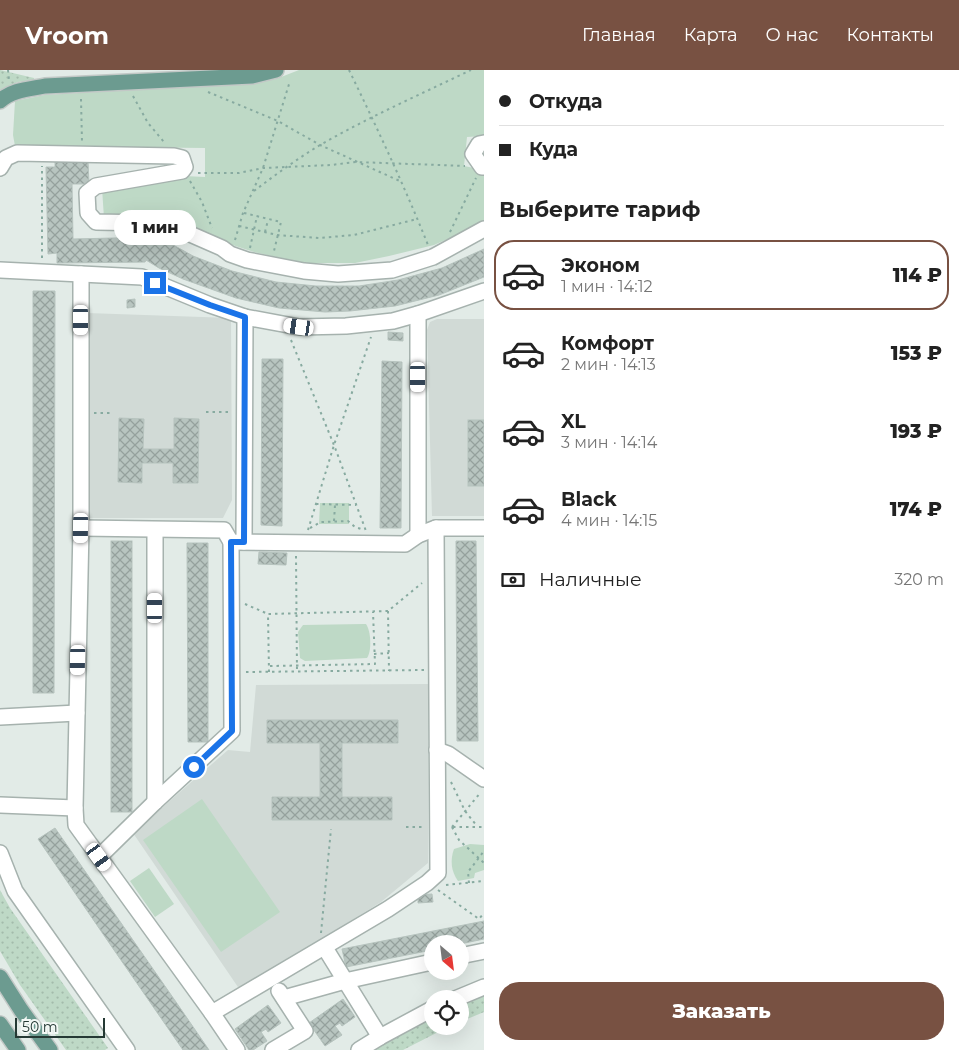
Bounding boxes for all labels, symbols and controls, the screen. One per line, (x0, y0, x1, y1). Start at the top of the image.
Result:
text: Vroom (25, 21, 109, 50)
text: Главная (582, 24, 656, 46)
text: Карта (684, 24, 738, 46)
text: О нас (766, 24, 818, 46)
text: Контакты (846, 24, 934, 46)
text: Откуда (529, 90, 603, 113)
text: Куда (529, 138, 578, 161)
text: Выберите тариф (499, 196, 700, 223)
callout: 1 мин (114, 210, 196, 246)
text: 1 мин (131, 218, 179, 237)
icon: car (501, 253, 546, 298)
text: Эконом (561, 254, 640, 277)
text: 114 ₽ (893, 264, 942, 287)
route end (144, 272, 166, 294)
text: 1 мин · 14:12 (561, 277, 653, 296)
car (73, 305, 88, 335)
car (283, 317, 314, 337)
icon: car (501, 331, 546, 376)
text: Комфорт (561, 332, 654, 355)
text: 153 ₽ (891, 342, 942, 365)
text: 2 мин · 14:13 (561, 355, 656, 374)
car (410, 362, 425, 392)
icon: car (501, 409, 546, 454)
text: XL (561, 410, 586, 433)
text: 193 ₽ (890, 420, 942, 443)
text: 3 мин · 14:14 (561, 433, 657, 452)
icon: car (501, 487, 546, 532)
text: Black (561, 488, 617, 511)
text: 174 ₽ (890, 498, 942, 521)
text: 4 мин · 14:15 (561, 511, 657, 530)
car (73, 513, 88, 543)
icon: cash (499, 566, 527, 594)
text: Наличные (539, 568, 642, 591)
text: 320 m (894, 570, 944, 589)
car (147, 593, 162, 623)
car (70, 645, 85, 675)
route start (183, 756, 205, 778)
car (84, 840, 113, 874)
north arrow (424, 935, 469, 980)
map controls (424, 935, 469, 1035)
button: Заказать (499, 982, 944, 1040)
button: locate (424, 990, 469, 1035)
scale bar (15, 1015, 105, 1038)
text: 50 m (22, 1018, 58, 1036)

